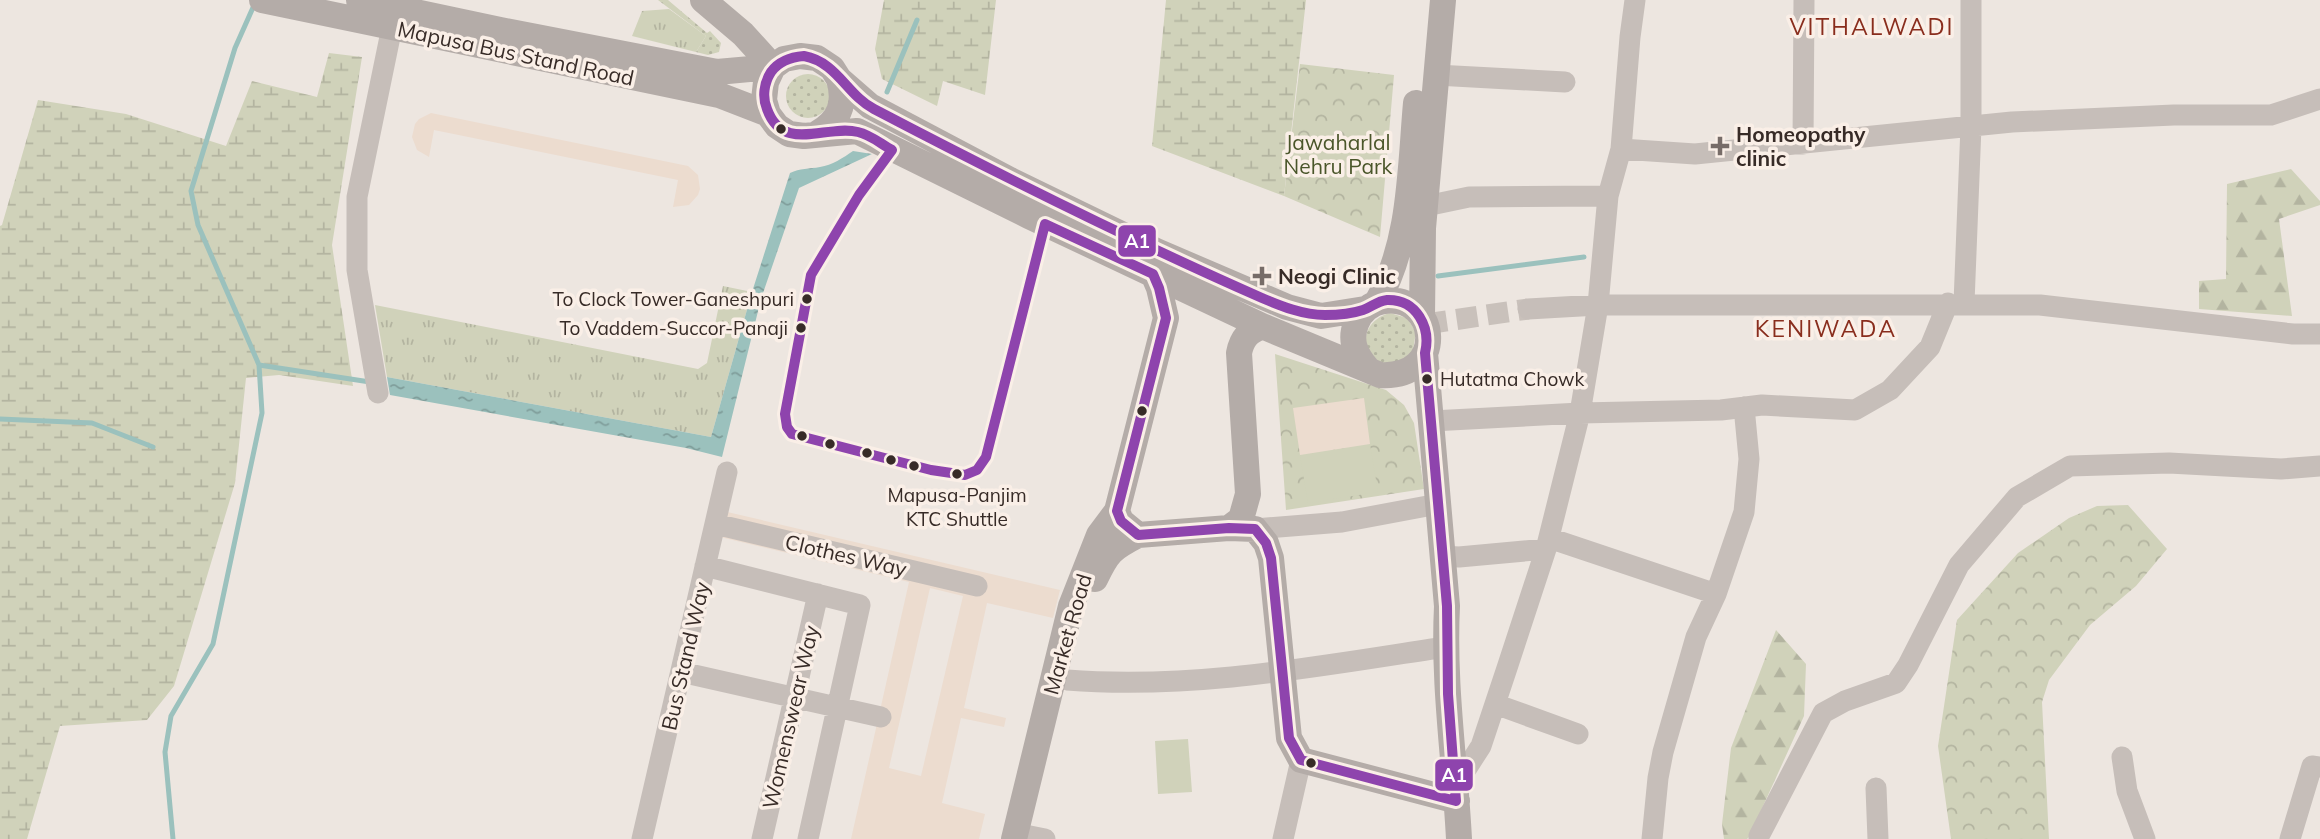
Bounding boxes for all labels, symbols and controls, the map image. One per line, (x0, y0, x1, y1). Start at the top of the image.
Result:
district label: VITHALWADI (1789, 12, 1955, 41)
street label: Mapusa Bus Stand Road (395, 15, 637, 91)
place label: Homeopathy clinic (1736, 121, 1866, 171)
unlabelled marker (774, 122, 788, 136)
park label: Jawaharlal Nehru Park (1284, 129, 1393, 179)
marker: Homeopathy clinic (1710, 136, 1730, 156)
line badge: A1 (1117, 224, 1157, 258)
text: A1 (1124, 229, 1150, 253)
place label: Neogi Clinic (1278, 263, 1396, 289)
marker: Neogi Clinic (1252, 266, 1272, 286)
place label: To Clock Tower-Ganeshpuri (553, 287, 794, 311)
marker: To Clock Tower-Ganeshpuri (800, 292, 814, 306)
district label: KENIWADA (1755, 314, 1897, 343)
place label: To Vaddem-Succor-Panaji (559, 316, 788, 340)
marker: To Vaddem-Succor-Panaji (794, 321, 808, 335)
place label: Hutatma Chowk (1440, 367, 1585, 391)
marker: Hutatma Chowk (1420, 372, 1434, 386)
unlabelled marker (1135, 404, 1149, 418)
unlabelled marker (795, 429, 809, 443)
unlabelled marker (823, 437, 837, 451)
unlabelled marker (860, 446, 874, 460)
unlabelled marker (884, 453, 898, 467)
unlabelled marker (907, 459, 921, 473)
marker: Mapusa-Panjim KTC Shuttle (950, 467, 964, 481)
place label: Mapusa-Panjim KTC Shuttle (887, 483, 1027, 531)
street label: Clothes Way (783, 528, 909, 582)
street label: Market Road (1037, 571, 1097, 697)
street label: Bus Stand Way (655, 579, 715, 733)
street label: Womenswear Way (756, 623, 824, 811)
unlabelled marker (1304, 756, 1318, 770)
line badge: A1 (1434, 758, 1474, 792)
text: A1 (1441, 763, 1467, 787)

